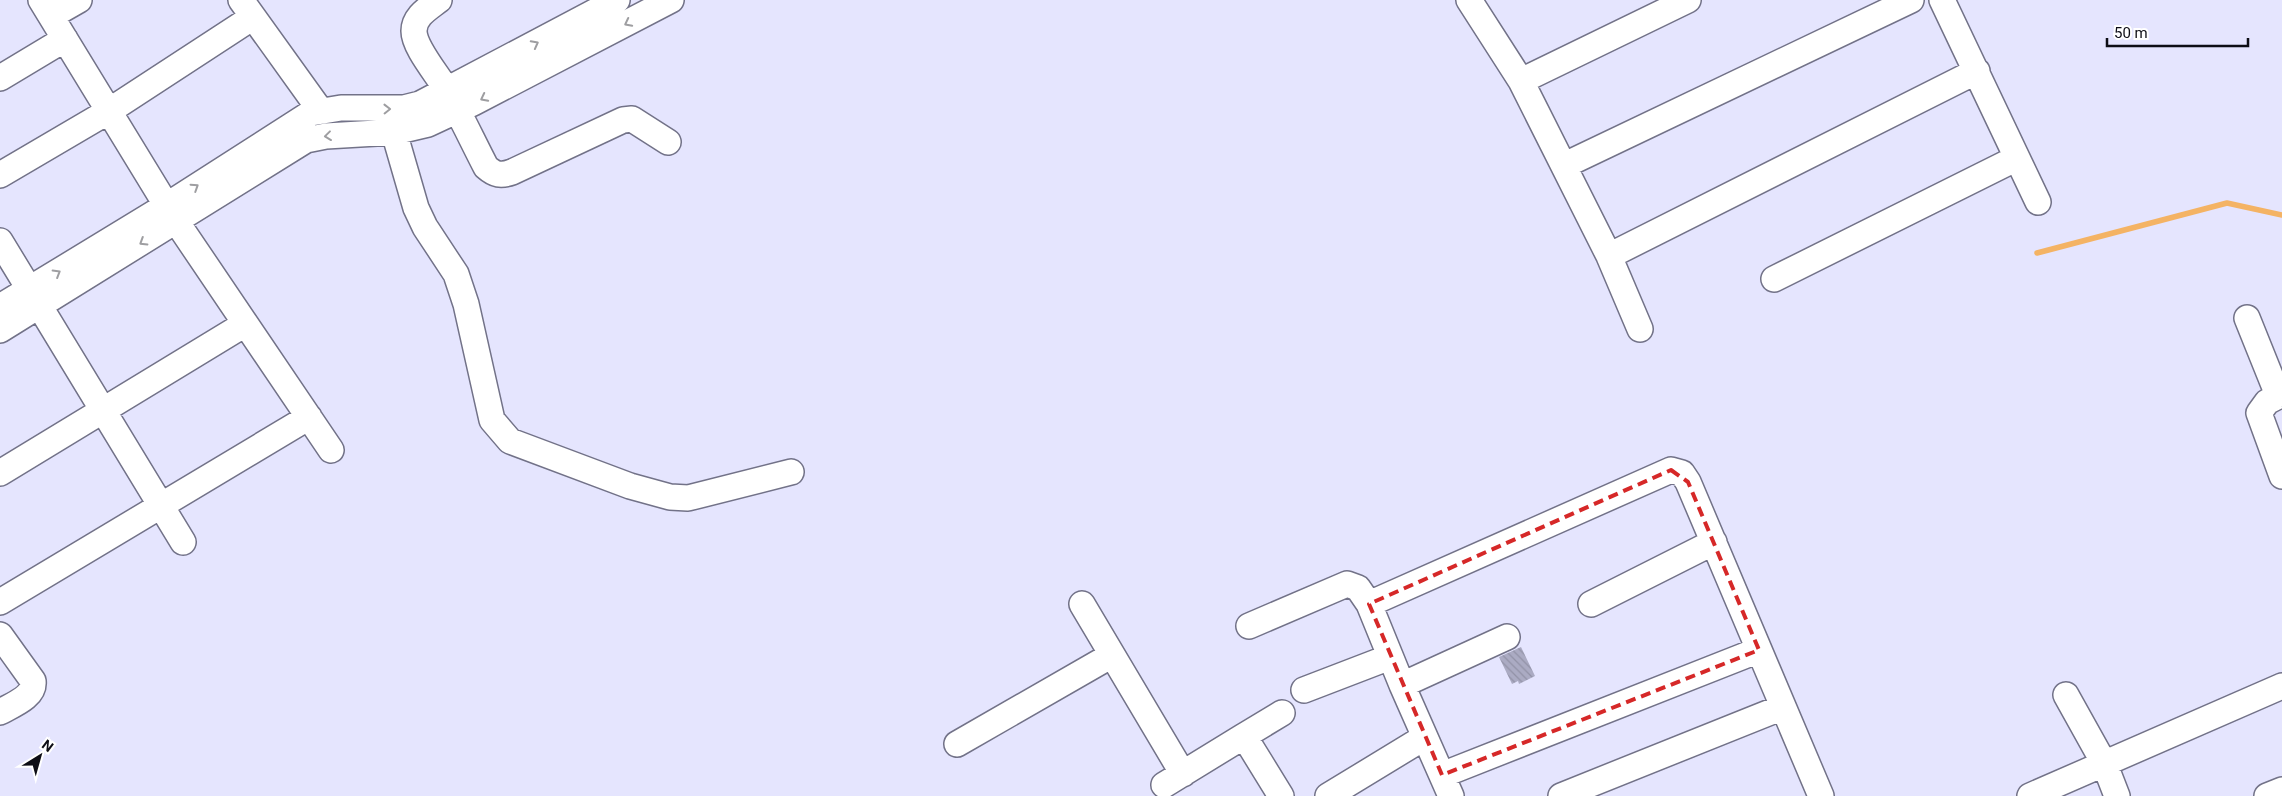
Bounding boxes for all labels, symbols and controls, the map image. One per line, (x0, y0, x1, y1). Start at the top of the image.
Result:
scale bar (2107, 15, 2248, 47)
one-way arrow (624, 16, 633, 26)
text: 50 m (2114, 24, 2148, 42)
one-way arrow (529, 40, 538, 50)
one-way arrow (480, 91, 489, 101)
one-way arrow (384, 104, 392, 114)
one-way arrow (324, 130, 332, 141)
one-way arrow (190, 184, 199, 194)
one-way arrow (139, 235, 148, 245)
one-way arrow (51, 269, 60, 279)
north arrow (15, 731, 65, 781)
text: N (39, 736, 57, 755)

